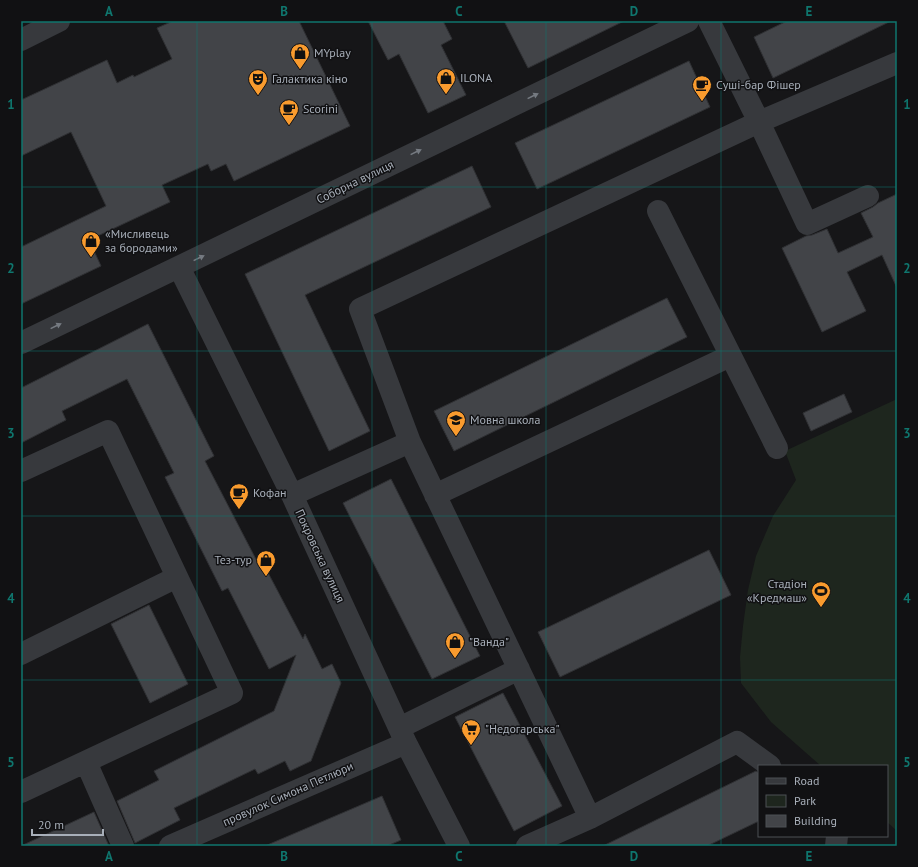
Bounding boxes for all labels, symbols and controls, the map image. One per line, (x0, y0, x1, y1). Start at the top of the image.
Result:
text: A (105, 3, 113, 20)
text: B (280, 3, 288, 20)
text: C (455, 3, 463, 20)
text: D (630, 3, 638, 20)
text: E (806, 3, 813, 20)
shop icon: MYplay (289, 42, 311, 70)
place label: MYplay (314, 45, 351, 60)
shop icon: ILONA (435, 67, 457, 95)
theatre icon: Галактика кіно (247, 68, 269, 96)
place label: ILONA (460, 70, 492, 85)
place label: Галактика кіно (272, 71, 348, 86)
cafe icon: Суші-бар Фішер (691, 74, 713, 102)
place label: Суші-бар Фішер (716, 77, 801, 92)
one-way arrow (528, 93, 539, 99)
text: 1 (7, 96, 15, 113)
text: 1 (903, 96, 911, 113)
cafe icon: Scorini (278, 98, 300, 126)
place label: Scorini (303, 101, 338, 116)
one-way arrow (411, 149, 422, 156)
street label: Соборна вулиця (314, 156, 396, 207)
place label: «Мисливець за бородами» (105, 226, 178, 255)
shop icon: «Мисливець за бородами» (80, 230, 102, 258)
one-way arrow (193, 255, 204, 261)
text: 2 (7, 260, 15, 277)
text: 2 (903, 260, 911, 277)
one-way arrow (50, 323, 62, 329)
school or university icon: Мовна школа (445, 409, 467, 437)
place label: Мовна школа (470, 412, 540, 427)
text: 3 (7, 425, 15, 442)
text: 3 (903, 425, 911, 442)
cafe icon: Кофан (228, 482, 250, 510)
place label: Кофан (253, 485, 287, 500)
street label: Покровська вулиця (292, 507, 349, 605)
shop icon: Тез-тур (255, 549, 277, 577)
place label: Тез-тур (215, 552, 252, 567)
place label: Стадіон «Кредмаш» (747, 576, 807, 605)
sports icon: Стадіон «Кредмаш» (810, 580, 832, 608)
text: 4 (7, 590, 15, 607)
text: 4 (903, 590, 911, 607)
shop icon: "Ванда" (444, 631, 466, 659)
place label: "Ванда" (469, 634, 509, 649)
supermarket icon: "Недогарська" (460, 718, 482, 746)
place label: "Недогарська" (485, 721, 559, 736)
text: 5 (7, 754, 15, 771)
text: 5 (903, 754, 911, 771)
street label: провулок Симона Петлюри (220, 758, 356, 829)
legend (758, 765, 888, 837)
text: Road (794, 773, 819, 788)
text: Park (794, 793, 816, 808)
scale bar (32, 811, 103, 837)
text: Building (794, 813, 837, 828)
text: 20 m (38, 817, 64, 832)
text: A (105, 848, 113, 865)
text: B (280, 848, 288, 865)
text: C (455, 848, 463, 865)
text: D (630, 848, 638, 865)
text: E (806, 848, 813, 865)

